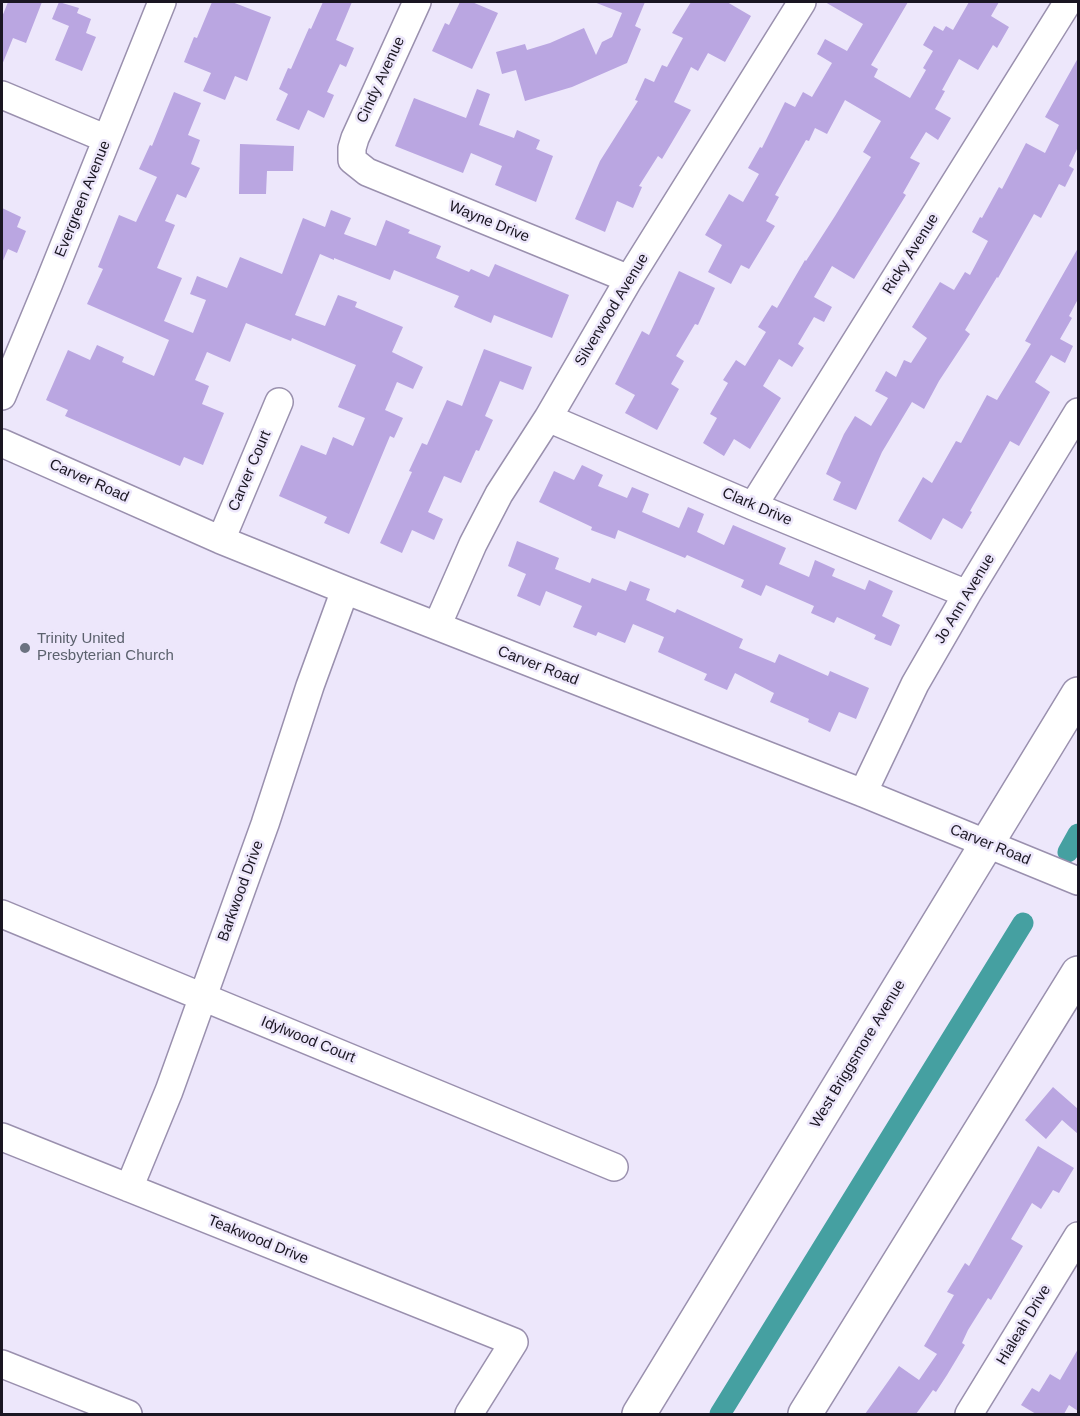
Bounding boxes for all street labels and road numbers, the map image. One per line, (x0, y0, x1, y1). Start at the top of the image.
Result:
street label: Cindy Avenue (353, 34, 409, 126)
street label: Evergreen Avenue (51, 138, 115, 260)
street label: Wayne Drive (446, 198, 532, 246)
street label: Ricky Avenue (879, 210, 943, 298)
street label: Silverwood Avenue (571, 250, 653, 370)
street label: Carver Court (225, 428, 275, 514)
street label: Carver Road (46, 455, 132, 507)
street label: Clark Drive (719, 484, 795, 530)
street label: Jo Ann Avenue (931, 551, 999, 647)
street label: Carver Road (495, 642, 581, 690)
street label: Carver Road (947, 821, 1033, 869)
street label: Barkwood Drive (214, 838, 268, 944)
street label: West Briggsmore Avenue (807, 977, 909, 1131)
street label: Idylwood Court (258, 1013, 358, 1067)
street label: Teakwood Drive (205, 1212, 311, 1268)
street label: Hialeah Drive (993, 1282, 1055, 1368)

